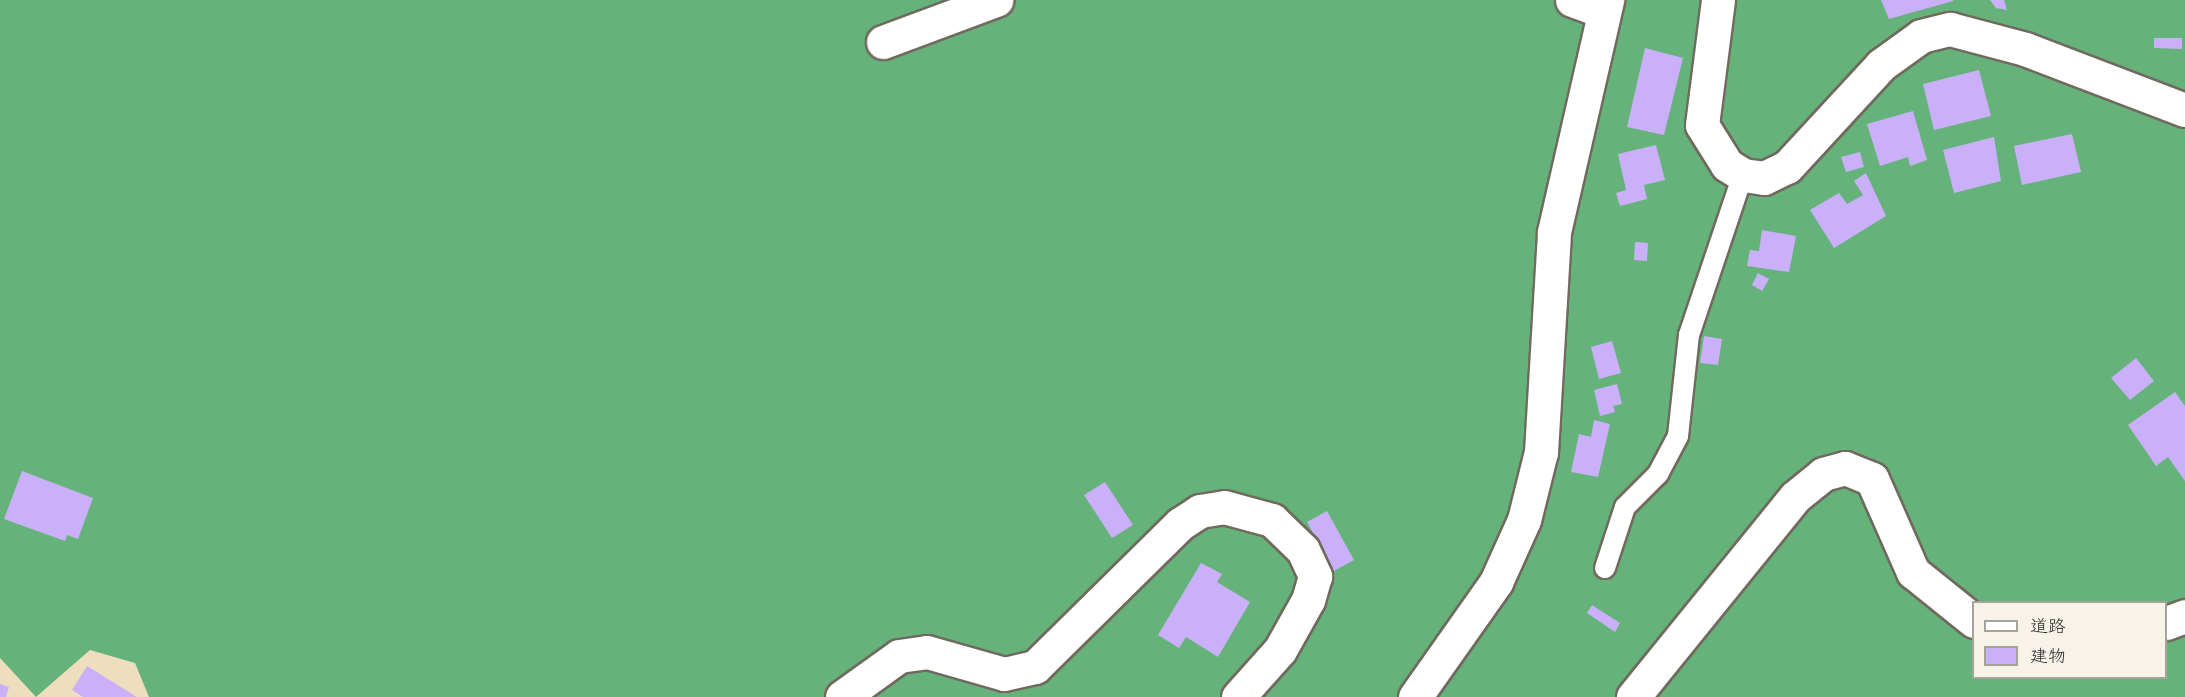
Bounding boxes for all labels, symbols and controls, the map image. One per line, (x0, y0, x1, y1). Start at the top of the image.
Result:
legend (1972, 601, 2167, 679)
text: 道路 (2030, 613, 2066, 642)
text: 建物 (2030, 643, 2066, 672)

